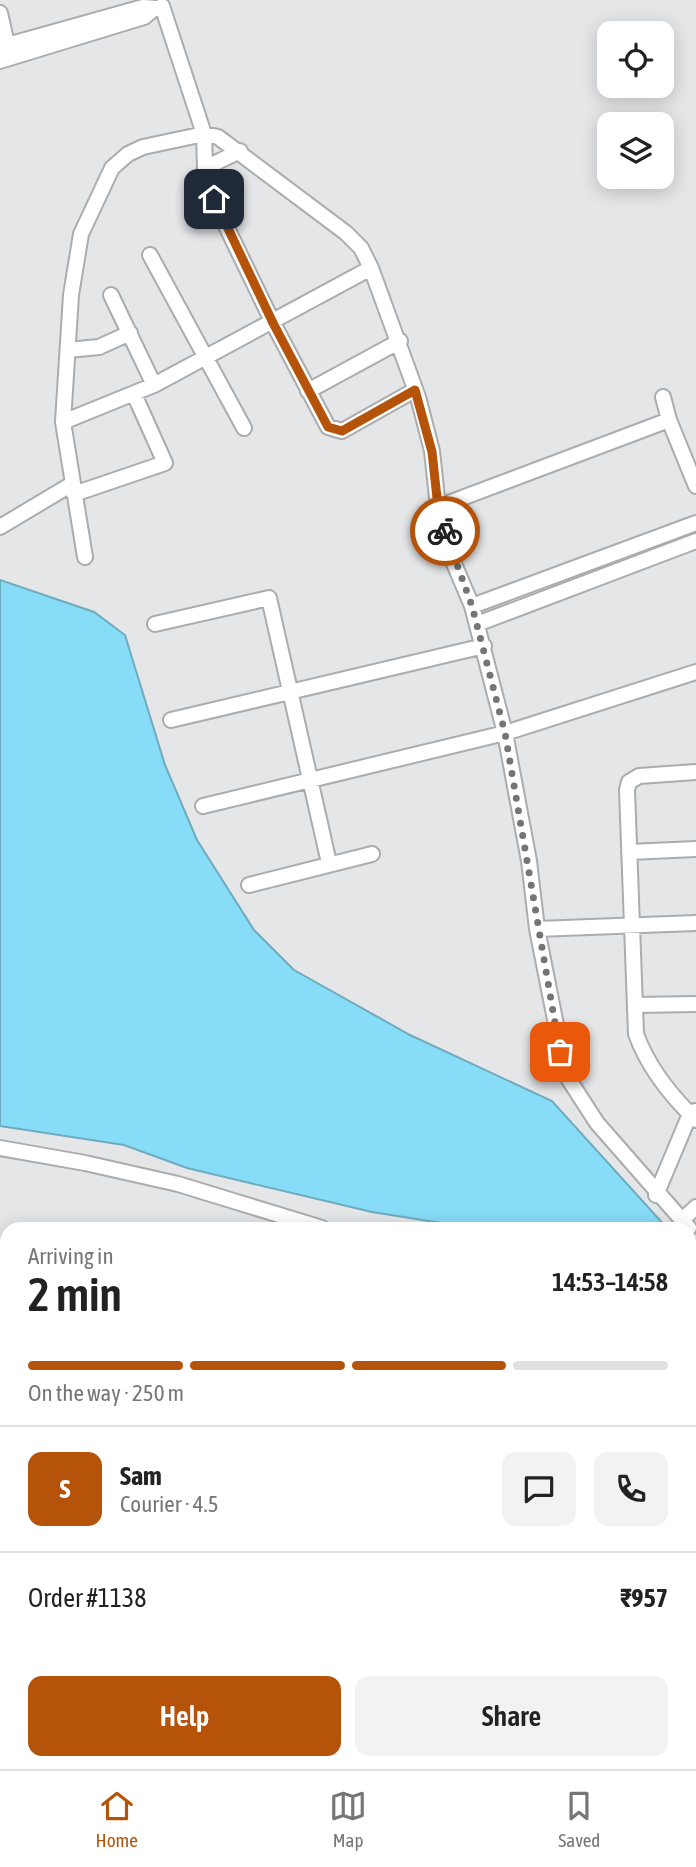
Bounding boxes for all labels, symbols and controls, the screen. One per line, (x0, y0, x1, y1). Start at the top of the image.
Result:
map controls (597, 21, 674, 189)
button: locate (597, 21, 674, 98)
button: layers (597, 112, 674, 189)
pin (184, 169, 244, 229)
icon: home (195, 180, 233, 218)
courier (410, 496, 480, 566)
icon: bike (426, 512, 464, 550)
pin (530, 1022, 590, 1082)
icon: bag (541, 1033, 579, 1071)
text: Arriving in (28, 1243, 114, 1269)
text: 14:53–14:58 (552, 1267, 668, 1297)
text: 2 min (28, 1268, 122, 1321)
text: On the way · 250 m (28, 1380, 184, 1406)
button: chat (502, 1452, 576, 1526)
button: phone (594, 1452, 668, 1526)
text: Sam (120, 1461, 162, 1491)
text: S (60, 1474, 70, 1504)
text: Courier · 4.5 (120, 1491, 219, 1517)
text: Order #1138 (28, 1583, 147, 1613)
text: ₹957 (620, 1583, 668, 1613)
button: Help (28, 1676, 341, 1756)
button: Share (355, 1676, 668, 1756)
tab: Home (96, 1787, 138, 1851)
tab: Map (329, 1787, 367, 1851)
tab: Saved (558, 1787, 600, 1851)

